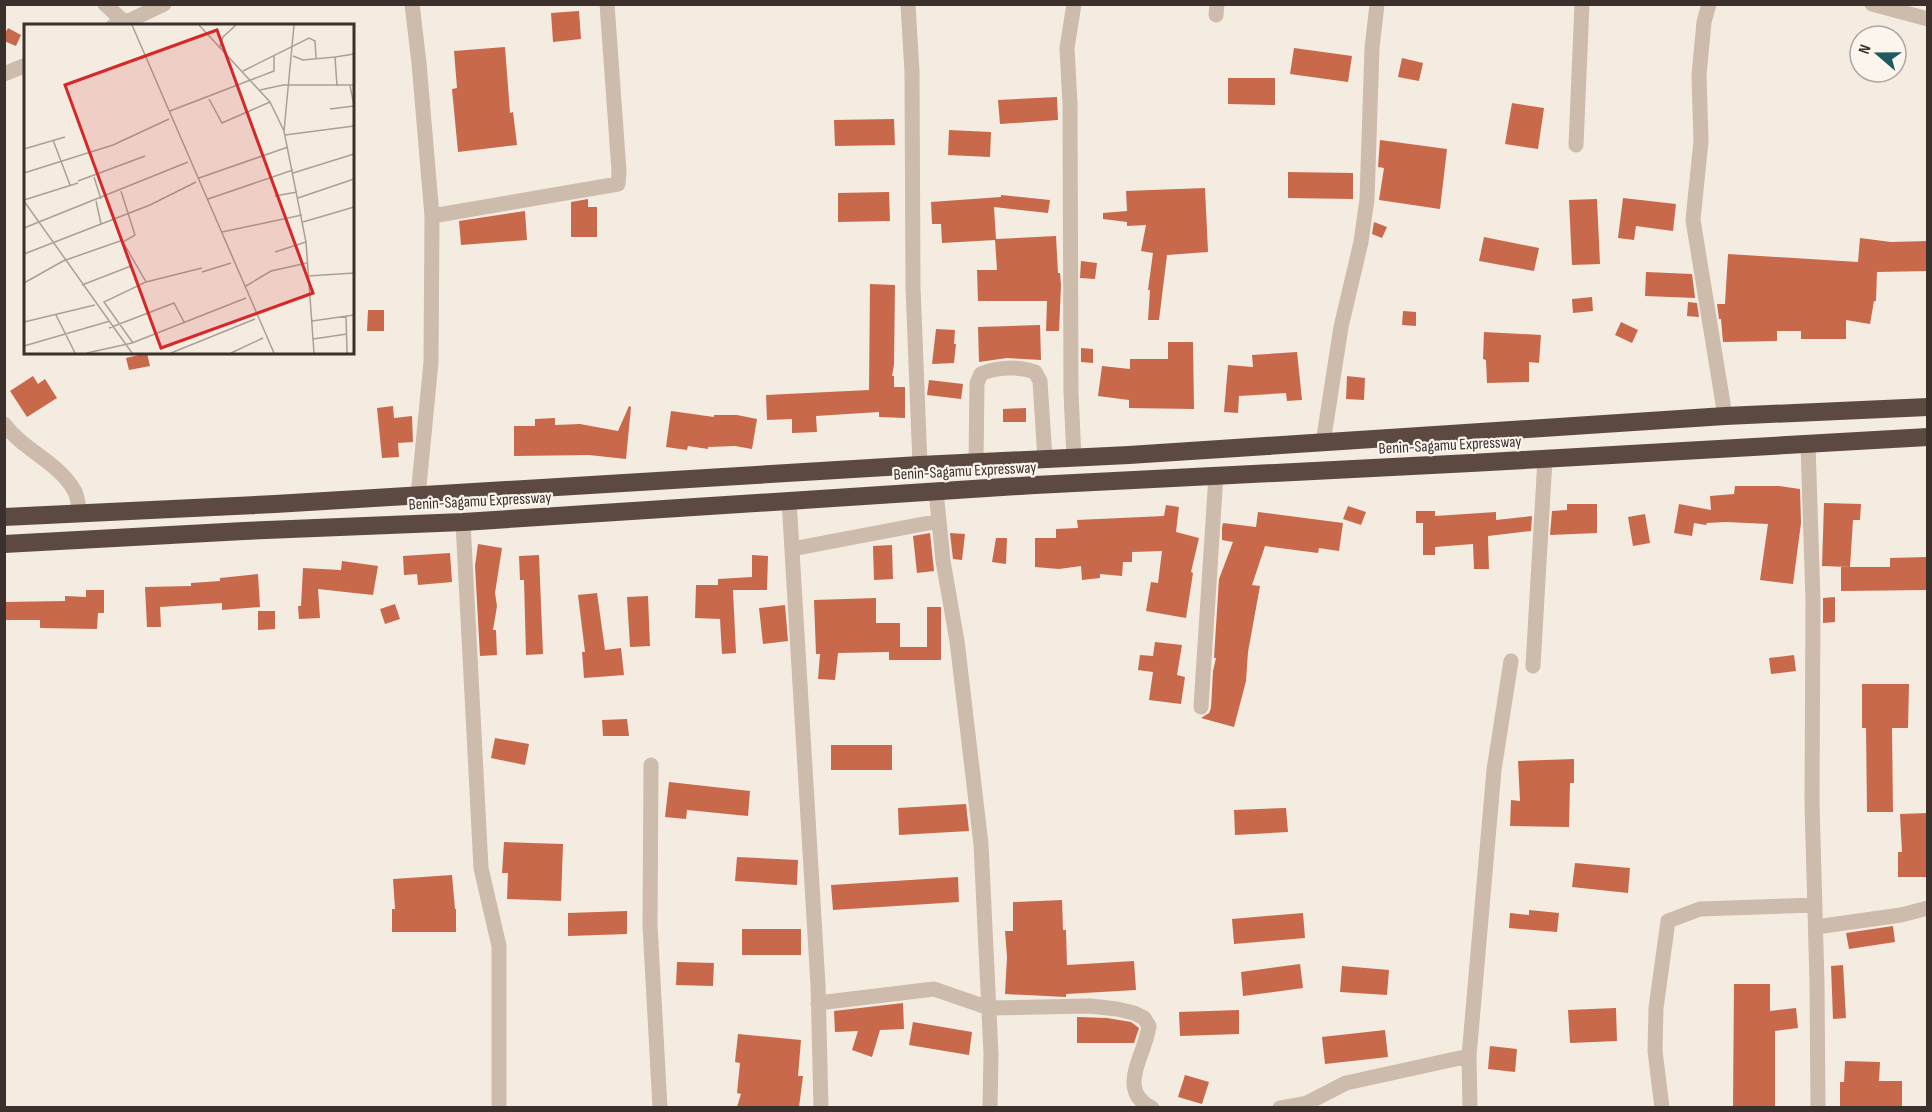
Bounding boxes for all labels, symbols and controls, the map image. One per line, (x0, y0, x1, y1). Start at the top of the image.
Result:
inset map (24, 24, 354, 354)
north arrow (1848, 24, 1908, 84)
text: N (1855, 42, 1876, 57)
street label: Benin-Sagamu Expressway (1378, 432, 1522, 459)
street label: Benin-Sagamu Expressway (893, 458, 1037, 485)
street label: Benin-Sagamu Expressway (408, 488, 552, 515)

